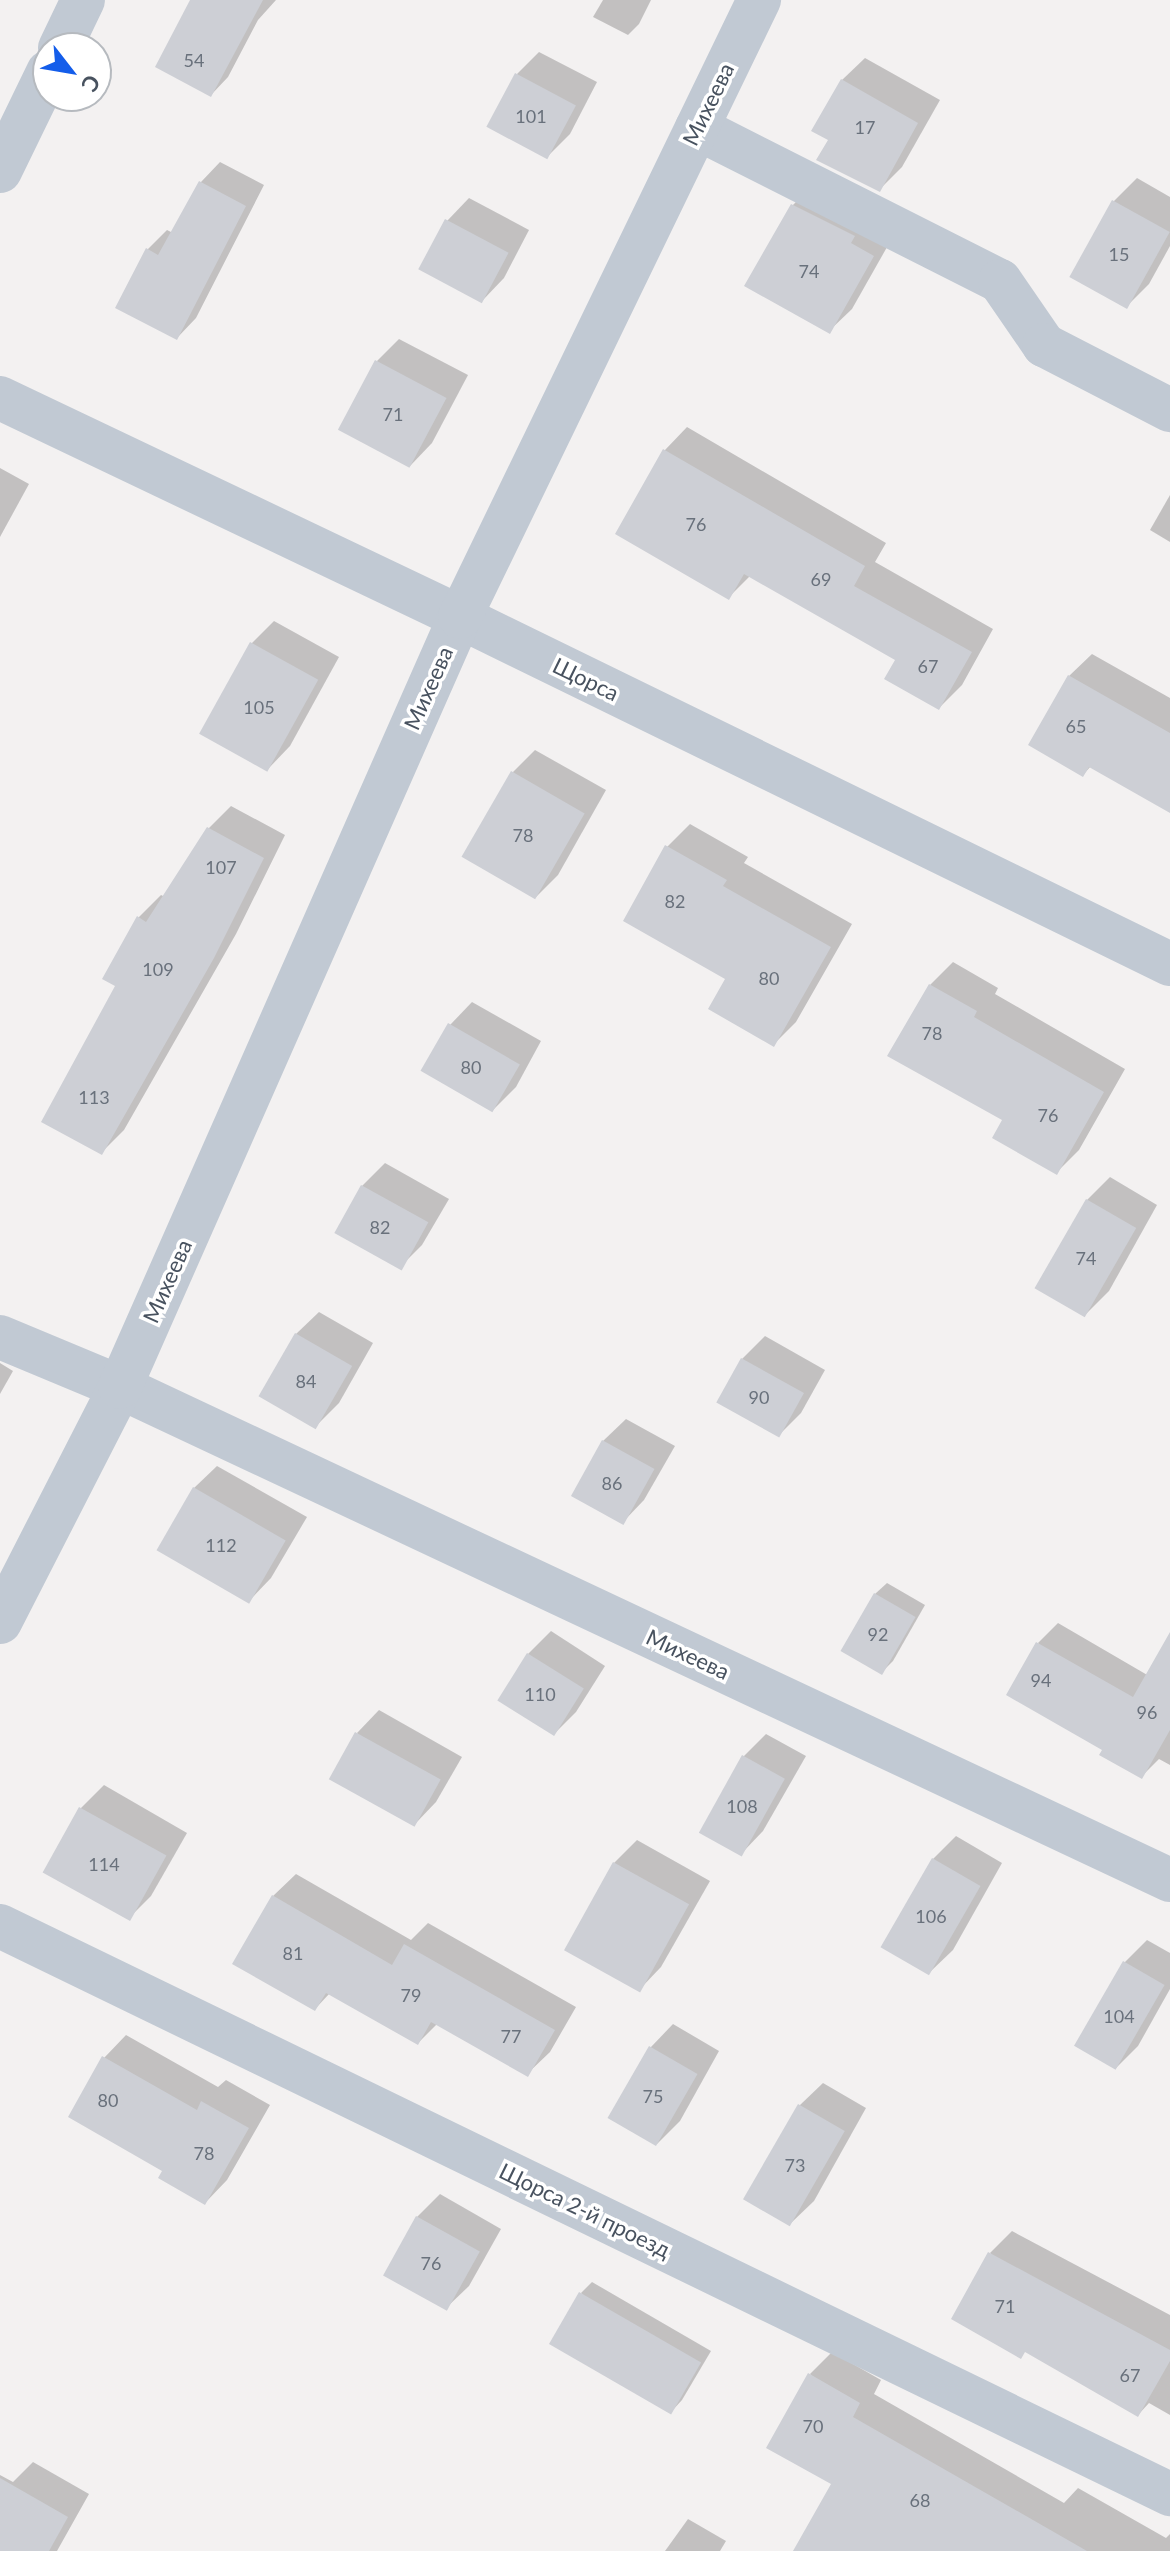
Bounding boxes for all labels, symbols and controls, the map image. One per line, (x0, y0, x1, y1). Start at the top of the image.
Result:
north arrow (32, 32, 112, 112)
house number: 54 (184, 49, 204, 71)
street label: Михеева (677, 58, 739, 150)
text: С (76, 70, 107, 97)
house number: 101 (515, 105, 547, 127)
house number: 17 (855, 116, 875, 138)
house number: 15 (1109, 243, 1129, 265)
house number: 74 (799, 260, 819, 282)
house number: 71 (383, 403, 403, 425)
house number: 76 (686, 513, 706, 535)
house number: 69 (811, 568, 831, 590)
street label: Михеева (398, 642, 458, 734)
street label: Щорса (549, 652, 623, 706)
house number: 67 (918, 655, 938, 677)
house number: 105 (243, 696, 275, 718)
house number: 65 (1066, 715, 1086, 737)
house number: 78 (513, 824, 533, 846)
house number: 107 (205, 856, 237, 878)
house number: 82 (665, 890, 685, 912)
house number: 109 (142, 958, 174, 980)
house number: 80 (759, 967, 779, 989)
house number: 78 (922, 1022, 942, 1044)
house number: 80 (461, 1056, 481, 1078)
house number: 113 (78, 1086, 110, 1108)
house number: 76 (1038, 1104, 1058, 1126)
house number: 82 (370, 1216, 390, 1238)
street label: Михеева (137, 1235, 197, 1327)
house number: 74 (1076, 1247, 1096, 1269)
house number: 84 (296, 1370, 316, 1392)
house number: 90 (749, 1386, 769, 1408)
house number: 86 (602, 1472, 622, 1494)
house number: 112 (205, 1534, 237, 1556)
street label: Михеева (642, 1623, 734, 1685)
house number: 92 (868, 1623, 888, 1645)
house number: 94 (1031, 1669, 1051, 1691)
house number: 110 (524, 1683, 556, 1705)
house number: 96 (1137, 1701, 1157, 1723)
house number: 108 (726, 1795, 758, 1817)
house number: 114 (88, 1853, 120, 1875)
house number: 106 (915, 1905, 947, 1927)
house number: 81 (283, 1942, 303, 1964)
house number: 79 (401, 1984, 421, 2006)
house number: 104 (1103, 2005, 1135, 2027)
house number: 77 (501, 2025, 521, 2047)
house number: 75 (643, 2085, 663, 2107)
house number: 80 (98, 2089, 118, 2111)
house number: 78 (194, 2142, 214, 2164)
house number: 73 (785, 2154, 805, 2176)
street label: Щорса 2-й проезд (495, 2157, 675, 2263)
house number: 76 (421, 2252, 441, 2274)
house number: 71 (995, 2295, 1015, 2317)
house number: 67 (1120, 2364, 1140, 2386)
house number: 70 (803, 2415, 823, 2437)
house number: 68 (910, 2489, 930, 2511)

